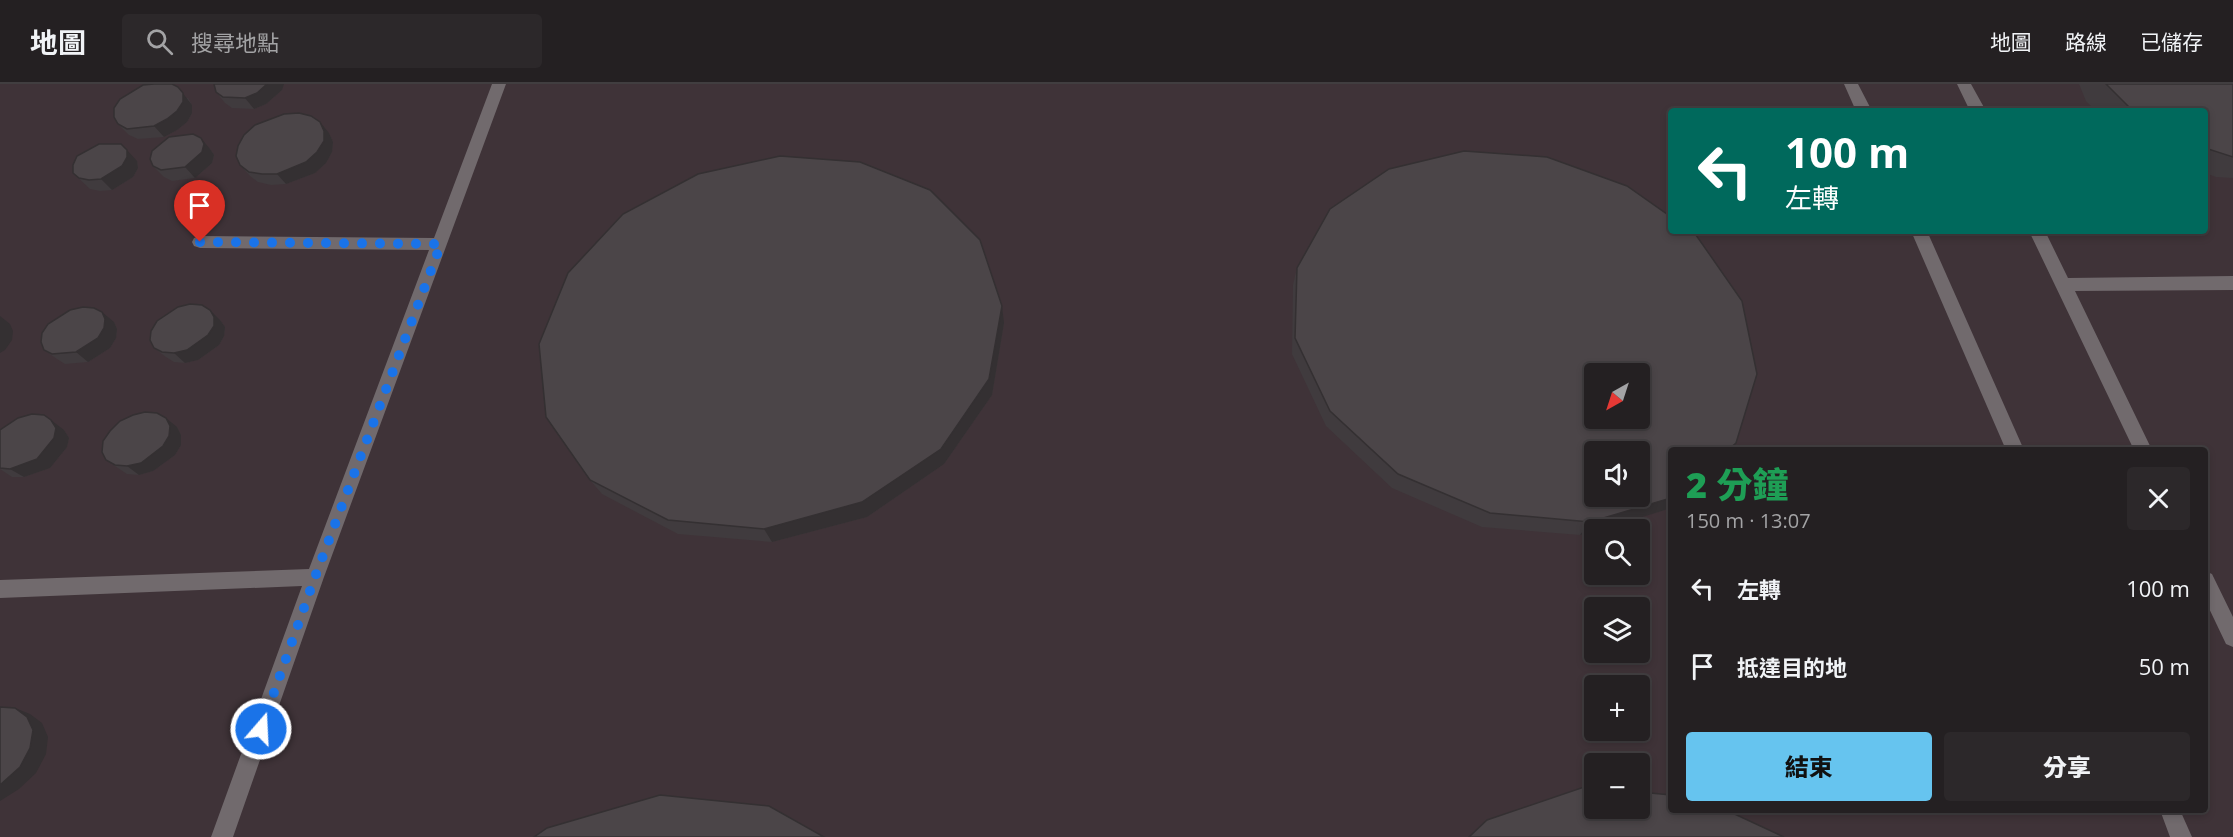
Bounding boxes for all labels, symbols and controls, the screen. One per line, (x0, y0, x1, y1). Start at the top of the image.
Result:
search box (122, 14, 542, 68)
text: 地圖 (30, 23, 86, 61)
icon: search (143, 25, 176, 58)
text: 搜尋地點 (191, 27, 279, 57)
text: 地圖 (1990, 28, 2032, 56)
text: 路線 (2065, 28, 2107, 56)
text: 已儲存 (2140, 28, 2203, 56)
text: 100 m (1785, 123, 1909, 180)
icon: left (1686, 132, 1764, 210)
text: 左轉 (1785, 179, 1839, 216)
pin (174, 180, 225, 242)
icon: arrive (183, 189, 216, 222)
north arrow (1584, 363, 1650, 429)
map controls (1584, 363, 1650, 819)
button: sound (1584, 441, 1650, 507)
text: 2 分鐘 (1686, 460, 1788, 509)
button: close (2127, 467, 2190, 530)
text: 150 m · 13:07 (1686, 507, 1811, 534)
button: search (1584, 519, 1650, 585)
icon: left (1686, 572, 1719, 605)
text: 100 m (2126, 573, 2190, 603)
text: 左轉 (1737, 574, 1781, 604)
button: layers (1584, 597, 1650, 663)
icon: arrive (1686, 650, 1719, 683)
text: 50 m (2139, 651, 2190, 681)
text: 抵達目的地 (1737, 652, 1847, 682)
button: + (1584, 675, 1650, 741)
position arrow (229, 697, 293, 761)
button: 結束 (1686, 732, 1932, 801)
button: 分享 (1944, 732, 2190, 801)
button: − (1584, 753, 1650, 819)

